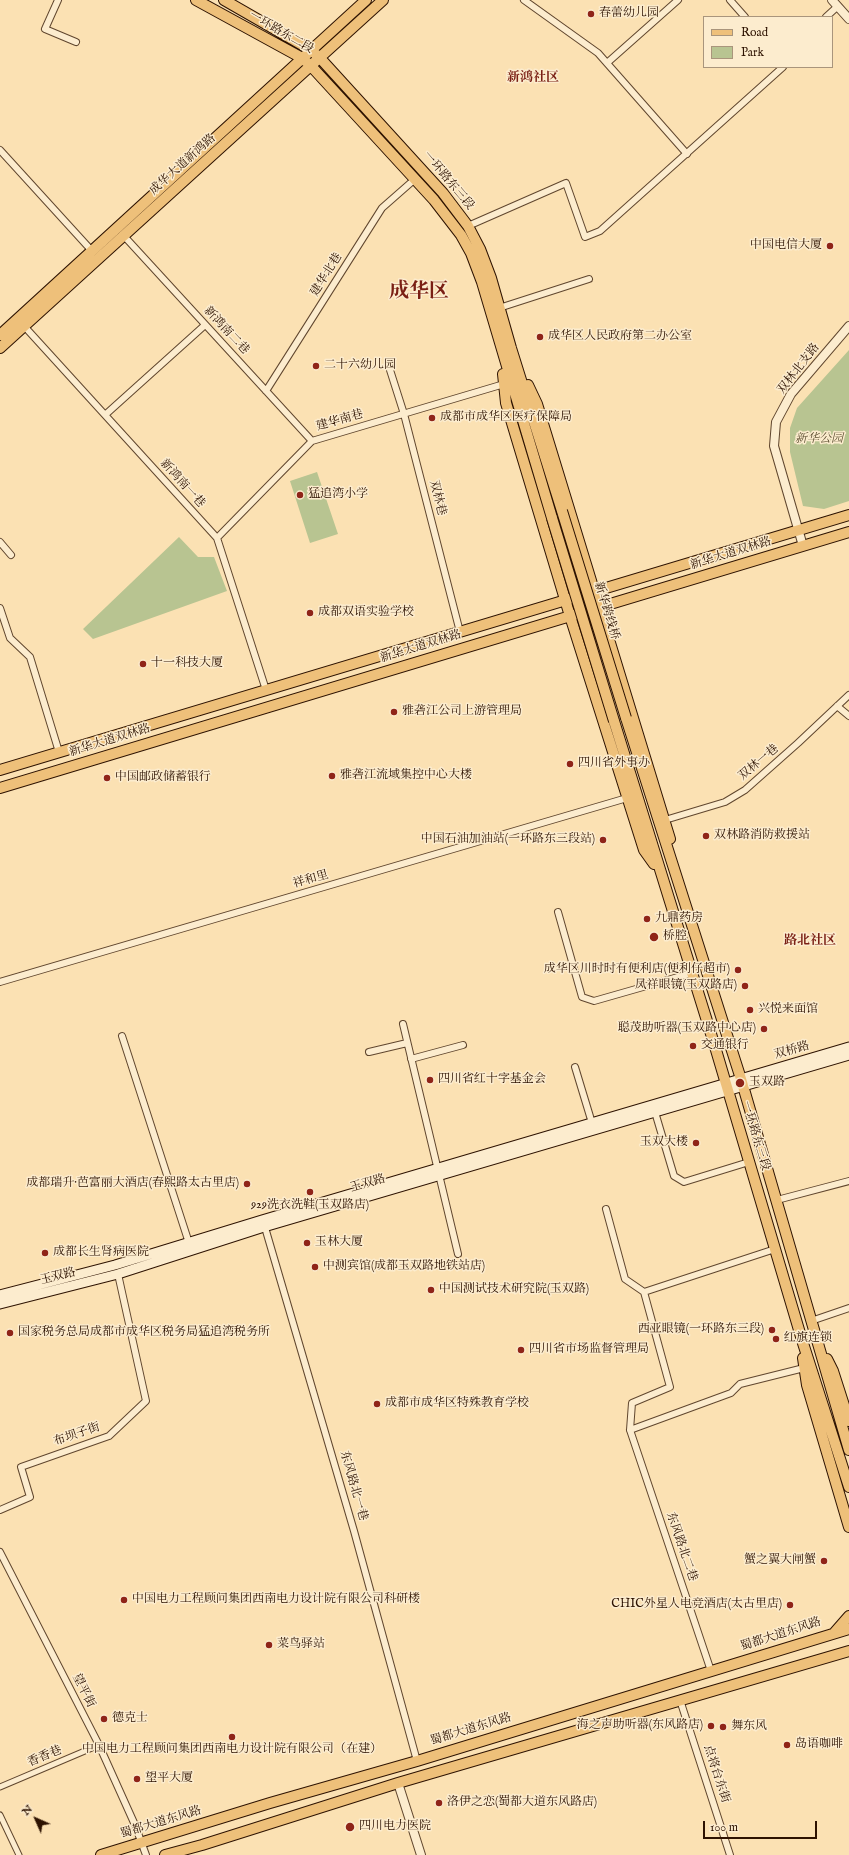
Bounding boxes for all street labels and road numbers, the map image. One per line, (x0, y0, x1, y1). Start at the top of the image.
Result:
street label: 一环路东二段 (246, 9, 316, 57)
street label: 成华大道新鸿路 (147, 132, 219, 198)
street label: 一环路东三段 (419, 149, 477, 213)
street label: 建华北巷 (308, 251, 346, 299)
street label: 新鸿南二巷 (200, 304, 252, 358)
street label: 双林北支路 (775, 341, 823, 397)
street label: 建华南巷 (315, 407, 365, 435)
street label: 新鸿南一巷 (157, 457, 207, 511)
street label: 双林巷 (426, 479, 448, 517)
street label: 新华大道双林路 (689, 535, 773, 573)
street label: 新华跨线桥 (590, 580, 622, 642)
street label: 新华大道双林路 (379, 628, 463, 666)
street label: 新华大道双林路 (68, 722, 152, 760)
street label: 双林一巷 (736, 742, 782, 784)
street label: 祥和里 (292, 868, 330, 892)
street label: 双桥路 (773, 1039, 811, 1063)
street label: 一环路东三段 (738, 1099, 772, 1173)
street label: 玉双路 (349, 1172, 387, 1196)
street label: 玉双路 (39, 1266, 77, 1288)
street label: 布坝子街 (52, 1420, 102, 1450)
street label: 东风路北一巷 (336, 1449, 370, 1523)
street label: 东风路北二巷 (662, 1511, 700, 1583)
street label: 蜀都大道东风路 (739, 1615, 823, 1655)
street label: 望平街 (68, 1672, 98, 1710)
street label: 蜀都大道东风路 (429, 1711, 513, 1749)
street label: 香香巷 (26, 1743, 64, 1771)
street label: 点将台东街 (700, 1743, 732, 1805)
street label: 蜀都大道东风路 (119, 1804, 203, 1842)

